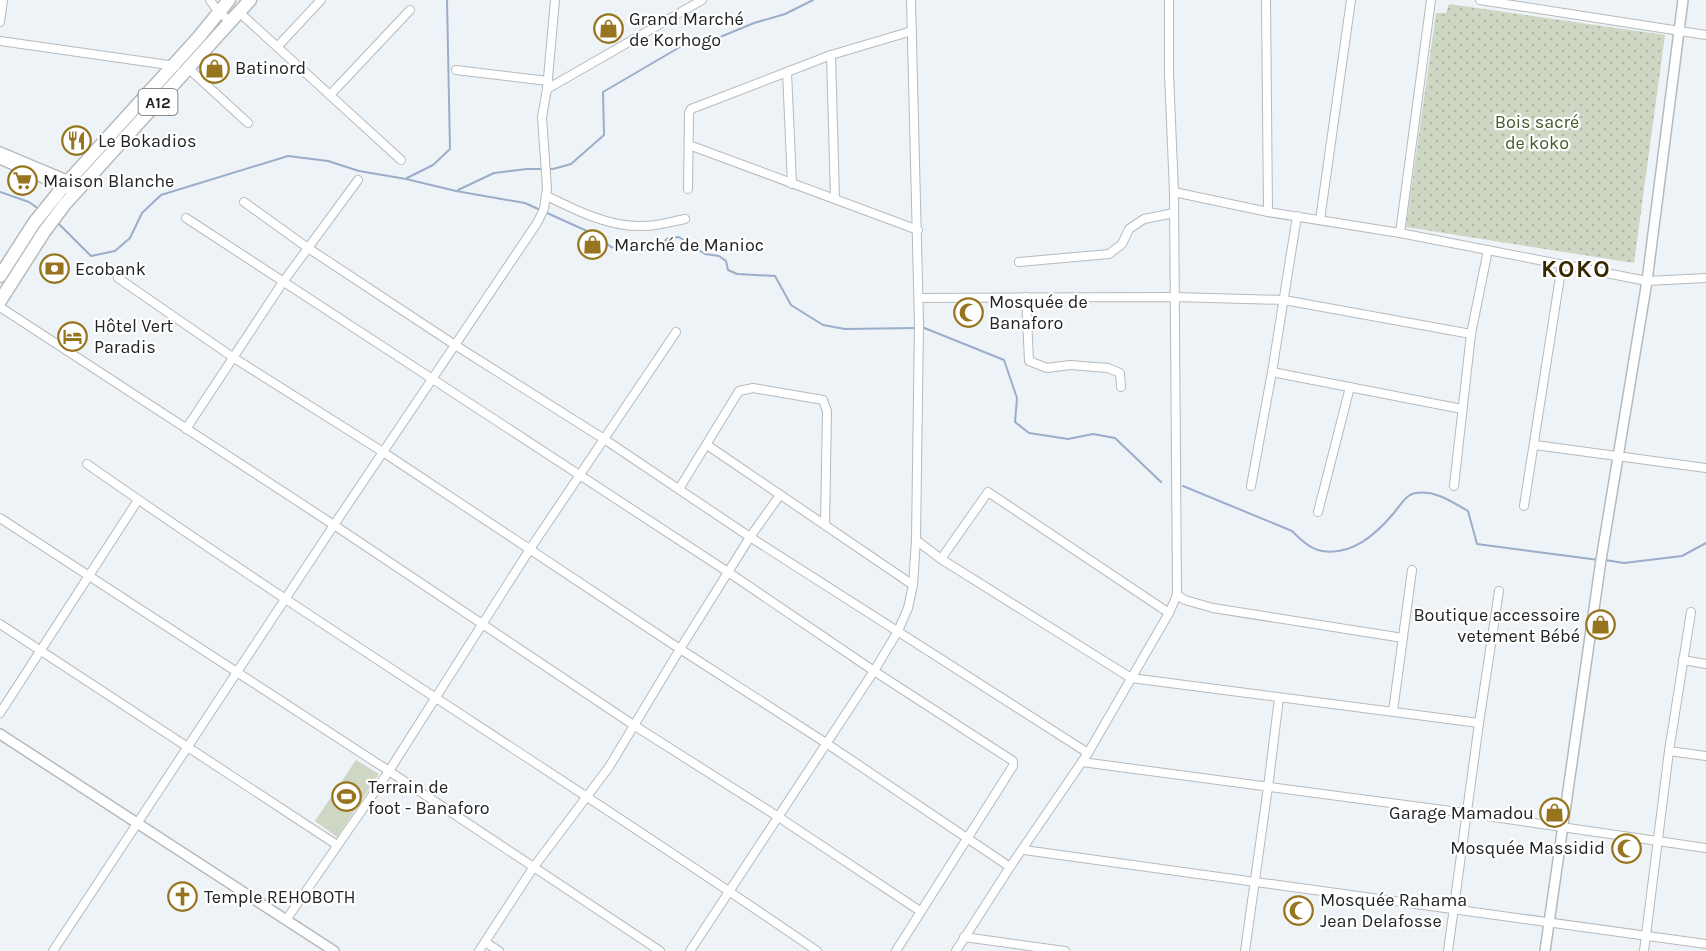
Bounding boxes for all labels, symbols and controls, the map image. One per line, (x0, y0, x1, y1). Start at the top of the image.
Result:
place label: Grand Marché de Korhogo (629, 8, 744, 51)
shop icon: Grand Marché de Korhogo (592, 13, 624, 45)
shop icon: Batinord (198, 52, 230, 84)
place label: Batinord (235, 57, 306, 79)
road number: A12 (138, 89, 178, 115)
park label: Bois sacré de koko (1495, 111, 1579, 154)
restaurant icon: Le Bokadios (61, 125, 93, 157)
place label: Le Bokadios (98, 130, 196, 152)
supermarket icon: Maison Blanche (6, 165, 38, 197)
place label: Maison Blanche (43, 170, 174, 192)
shop icon: Marché de Manioc (577, 229, 609, 261)
place label: Marché de Manioc (614, 234, 764, 256)
bank icon: Ecobank (38, 253, 70, 285)
district label: KOKO (1541, 255, 1611, 283)
place label: Ecobank (75, 258, 146, 280)
place label: Mosquée de Banaforo (989, 291, 1088, 334)
mosque icon: Mosquée de Banaforo (952, 296, 984, 328)
place label: Hôtel Vert Paradis (94, 315, 173, 358)
hotel icon: Hôtel Vert Paradis (57, 320, 89, 352)
place label: Boutique accessoire vetement Bébé (1413, 604, 1580, 647)
shop icon: Boutique accessoire vetement Bébé (1585, 609, 1617, 641)
place label: Terrain de foot - Banaforo (368, 776, 490, 819)
sports icon: Terrain de foot - Banaforo (331, 781, 363, 813)
shop icon: Garage Mamadou (1539, 797, 1571, 829)
place label: Garage Mamadou (1389, 802, 1534, 824)
mosque icon: Mosquée Massidid (1610, 832, 1642, 864)
place label: Mosquée Massidid (1450, 837, 1605, 859)
church icon: Temple REHOBOTH (167, 881, 199, 913)
place label: Temple REHOBOTH (204, 886, 355, 908)
place label: Mosquée Rahama Jean Delafosse (1320, 889, 1467, 932)
mosque icon: Mosquée Rahama Jean Delafosse (1283, 894, 1315, 926)

